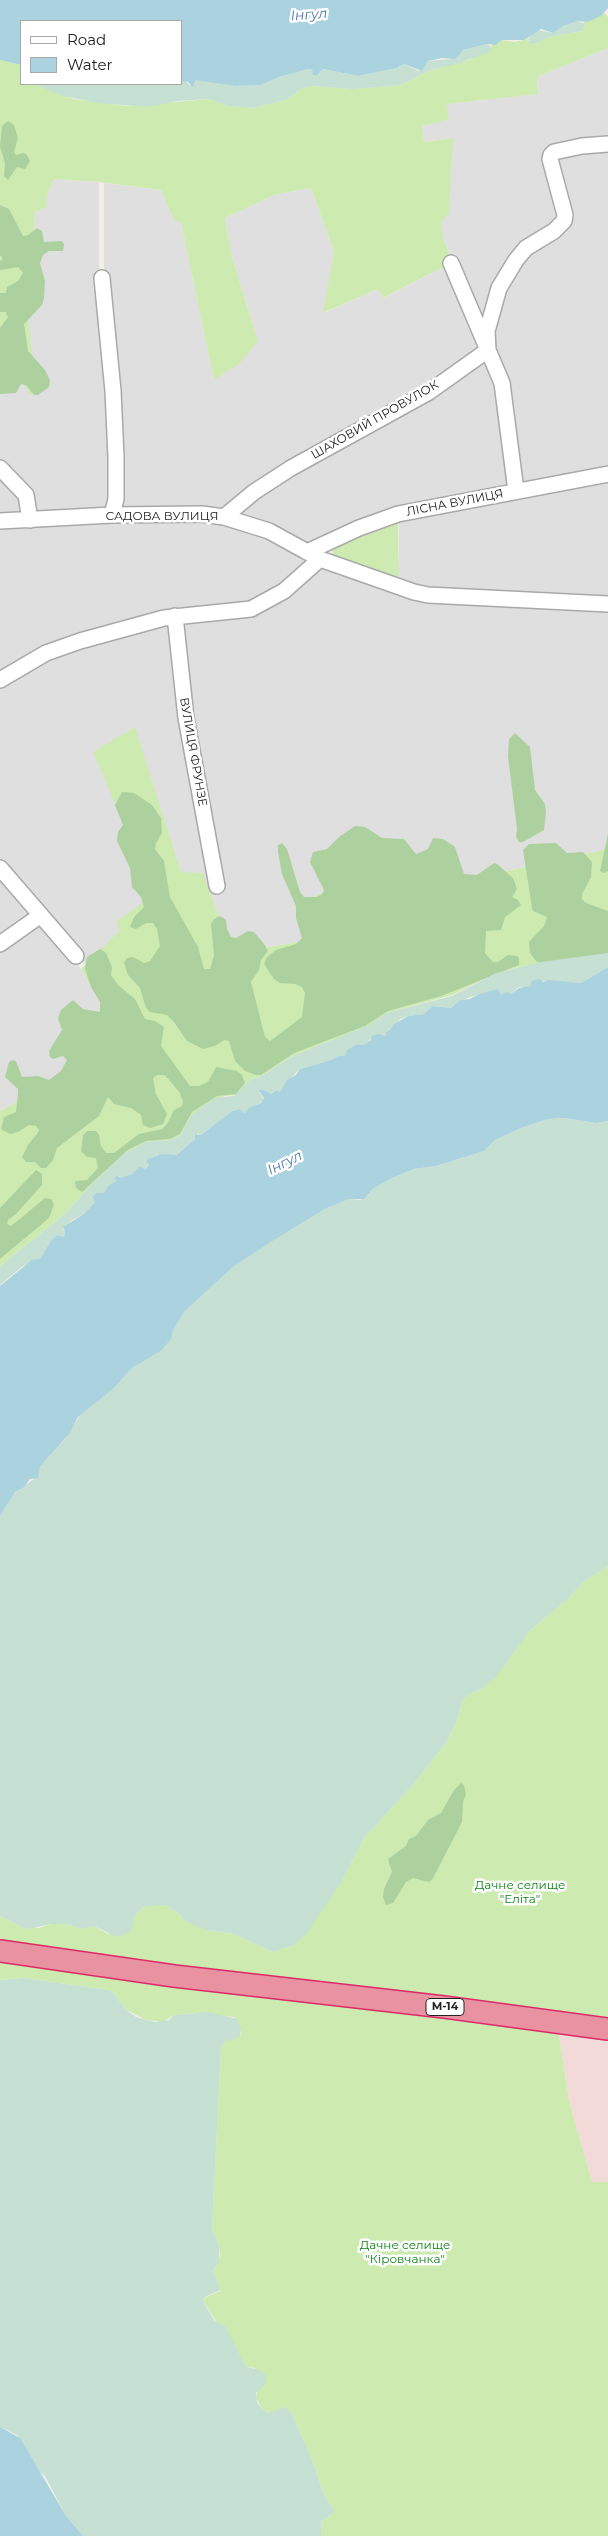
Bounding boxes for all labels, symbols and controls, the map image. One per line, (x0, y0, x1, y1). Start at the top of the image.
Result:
water label: Інгул (290, 5, 328, 25)
legend (20, 20, 182, 85)
text: Road (67, 30, 106, 49)
text: Water (67, 55, 113, 74)
street label: ШАХОВИЙ ПРОВУЛОК (309, 378, 441, 462)
street label: ЛІСНА ВУЛИЦЯ (405, 487, 505, 519)
street label: САДОВА ВУЛИЦЯ (106, 509, 218, 523)
street label: ВУЛИЦЯ ФРУНЗЕ (176, 696, 210, 808)
water label: Інгул (265, 1147, 305, 1179)
park label: Дачне селище "Еліта" (475, 1878, 565, 1906)
road number: М-14 (426, 1998, 464, 2015)
park label: Дачне селище "Кіровчанка" (360, 2238, 450, 2266)

